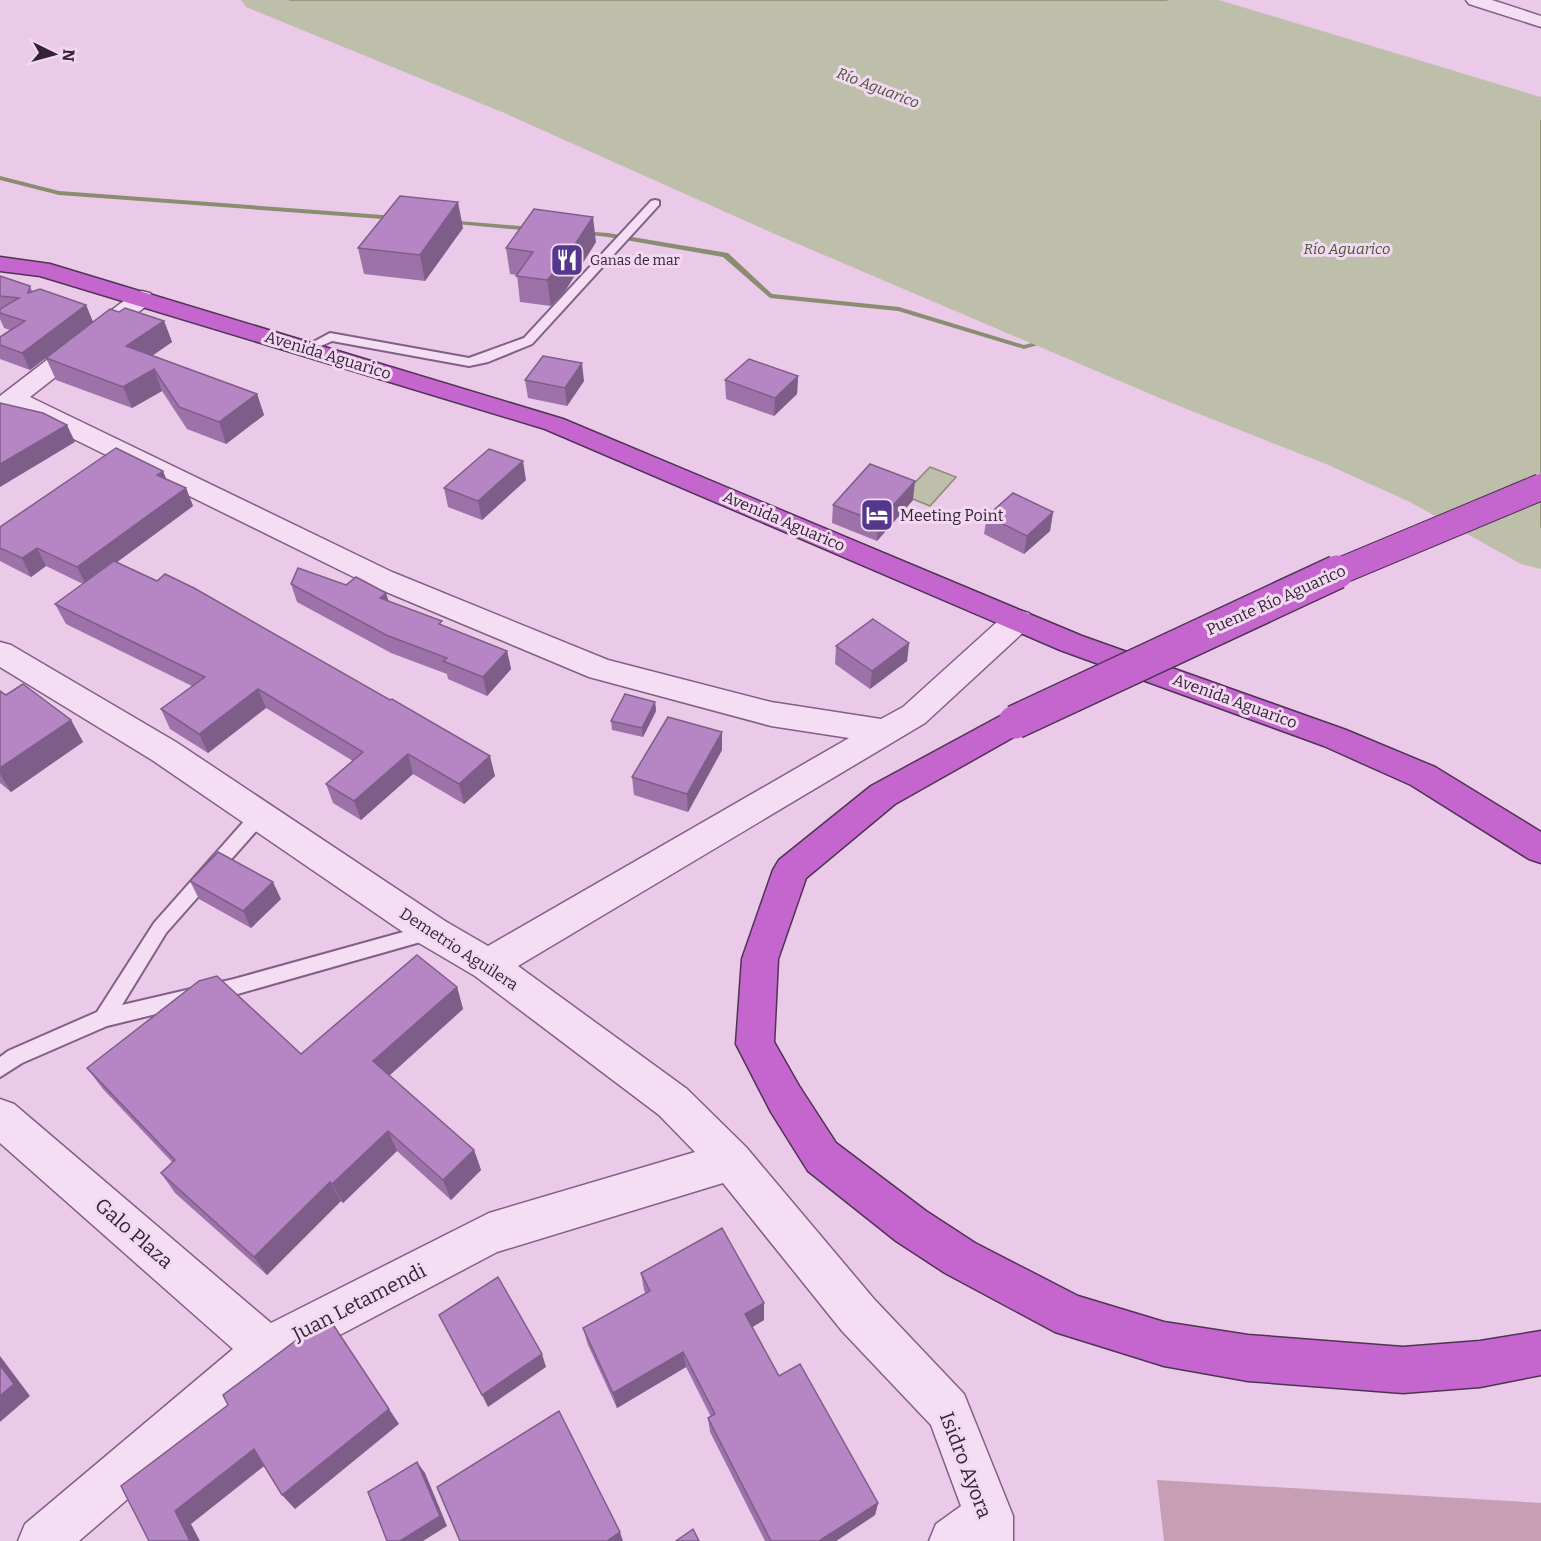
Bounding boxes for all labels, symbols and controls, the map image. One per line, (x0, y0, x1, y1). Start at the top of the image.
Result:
north arrow (24, 24, 84, 84)
text: N (58, 48, 78, 62)
water label: Río Aguarico (834, 64, 922, 112)
water label: Río Aguarico (1304, 240, 1390, 258)
restaurant icon: Ganas de mar (549, 242, 585, 278)
place label: Ganas de mar (590, 252, 680, 269)
street label: Avenida Aguarico (263, 327, 393, 383)
street label: Avenida Aguarico (720, 487, 848, 555)
hotel icon: Meeting Point (859, 497, 895, 533)
place label: Meeting Point (900, 506, 1004, 525)
street label: Puente Río Aguarico (1203, 561, 1349, 639)
street label: Avenida Aguarico (1170, 670, 1300, 732)
street label: Demetrio Aguilera (396, 904, 522, 994)
street label: Galo Plaza (90, 1193, 178, 1273)
street label: Juan Letamendi (287, 1258, 430, 1346)
street label: Isidro Ayora (935, 1408, 997, 1522)

